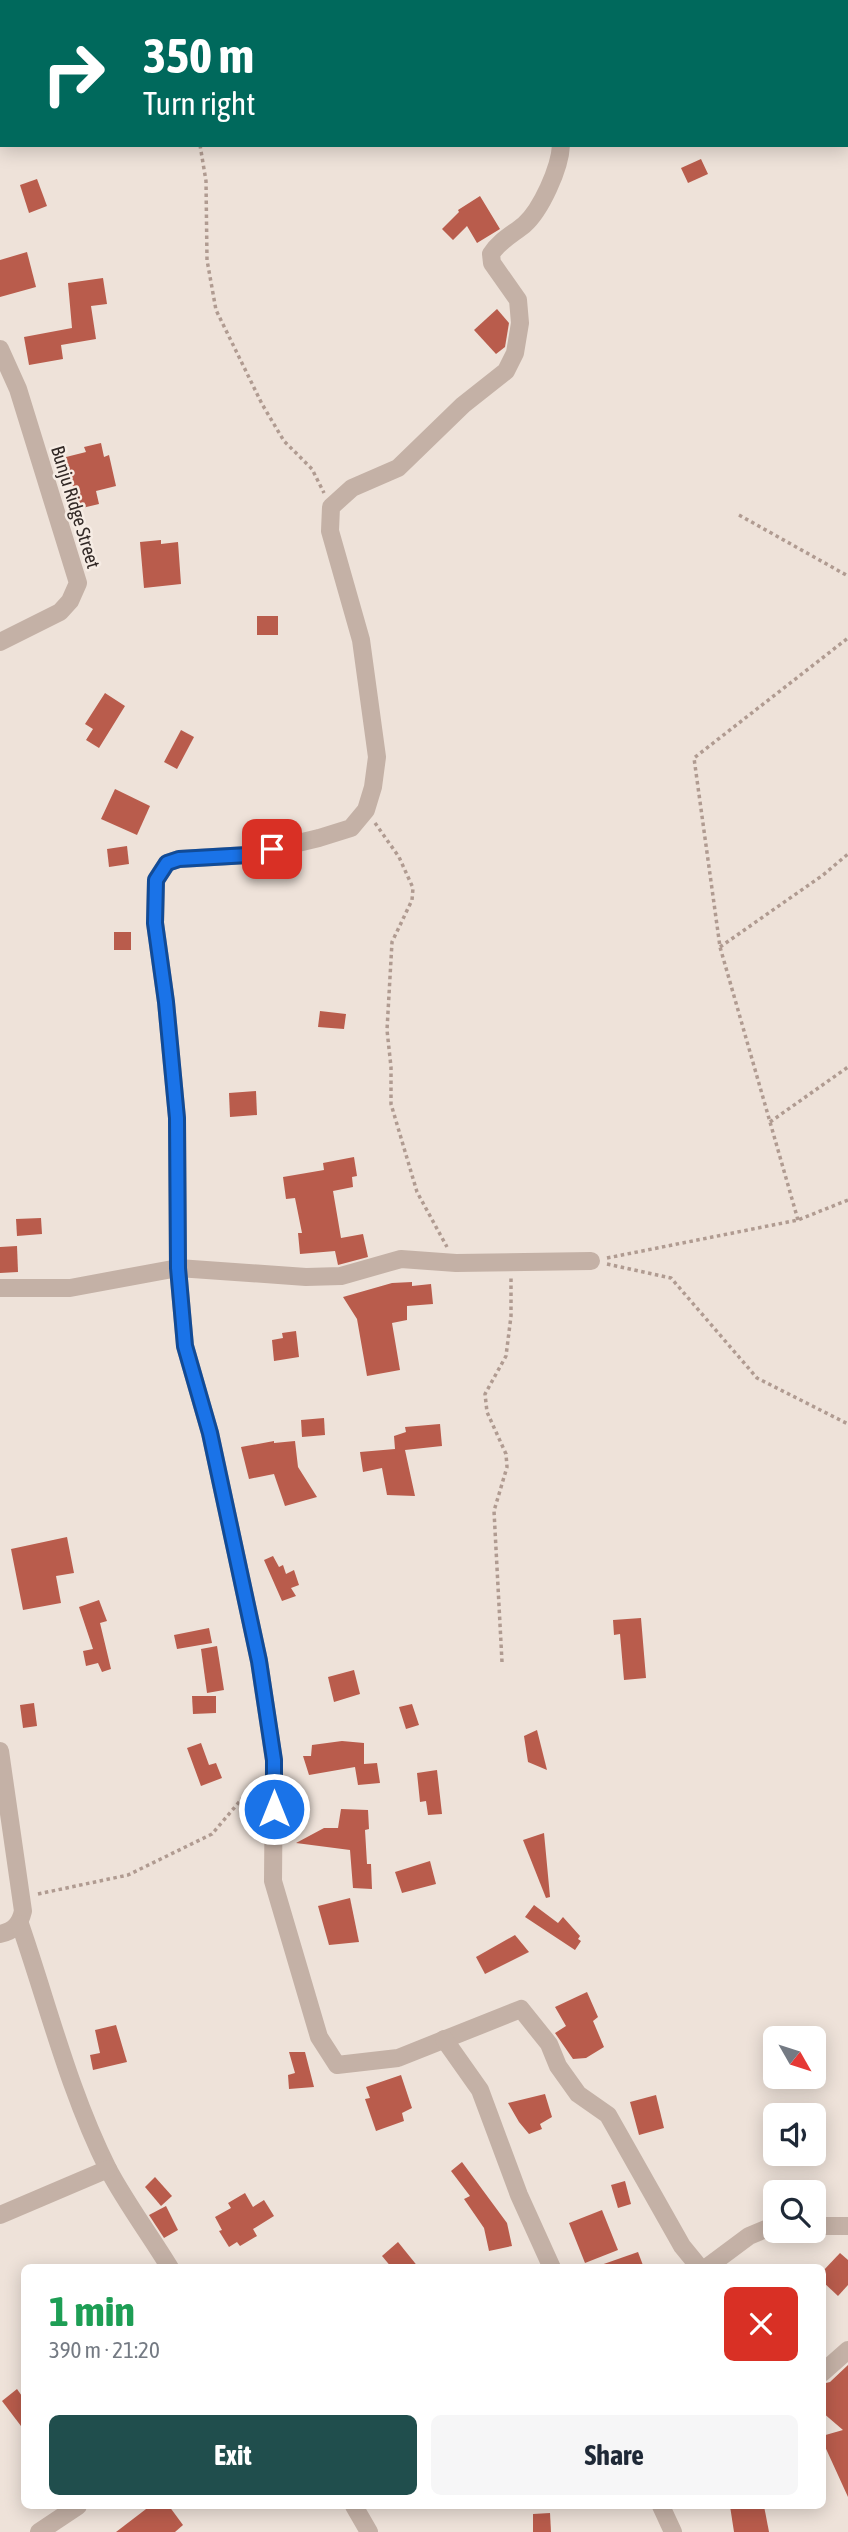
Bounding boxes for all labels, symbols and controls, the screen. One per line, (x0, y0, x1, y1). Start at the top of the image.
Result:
text: 350 m (143, 27, 254, 83)
icon: right (28, 28, 119, 119)
text: Turn right (143, 85, 256, 122)
street label: Bunju Ridge Street (47, 443, 105, 571)
pin (242, 819, 302, 879)
icon: arrive (253, 830, 291, 868)
position arrow (237, 1772, 311, 1846)
north arrow (763, 2026, 826, 2090)
map controls (763, 2026, 826, 2243)
button: sound (763, 2103, 826, 2166)
button: search (763, 2180, 826, 2243)
text: 1 min (49, 2287, 135, 2335)
button: close (724, 2287, 798, 2361)
text: 390 m · 21:20 (49, 2337, 160, 2363)
button: Exit (49, 2415, 417, 2495)
button: Share (431, 2415, 798, 2495)

